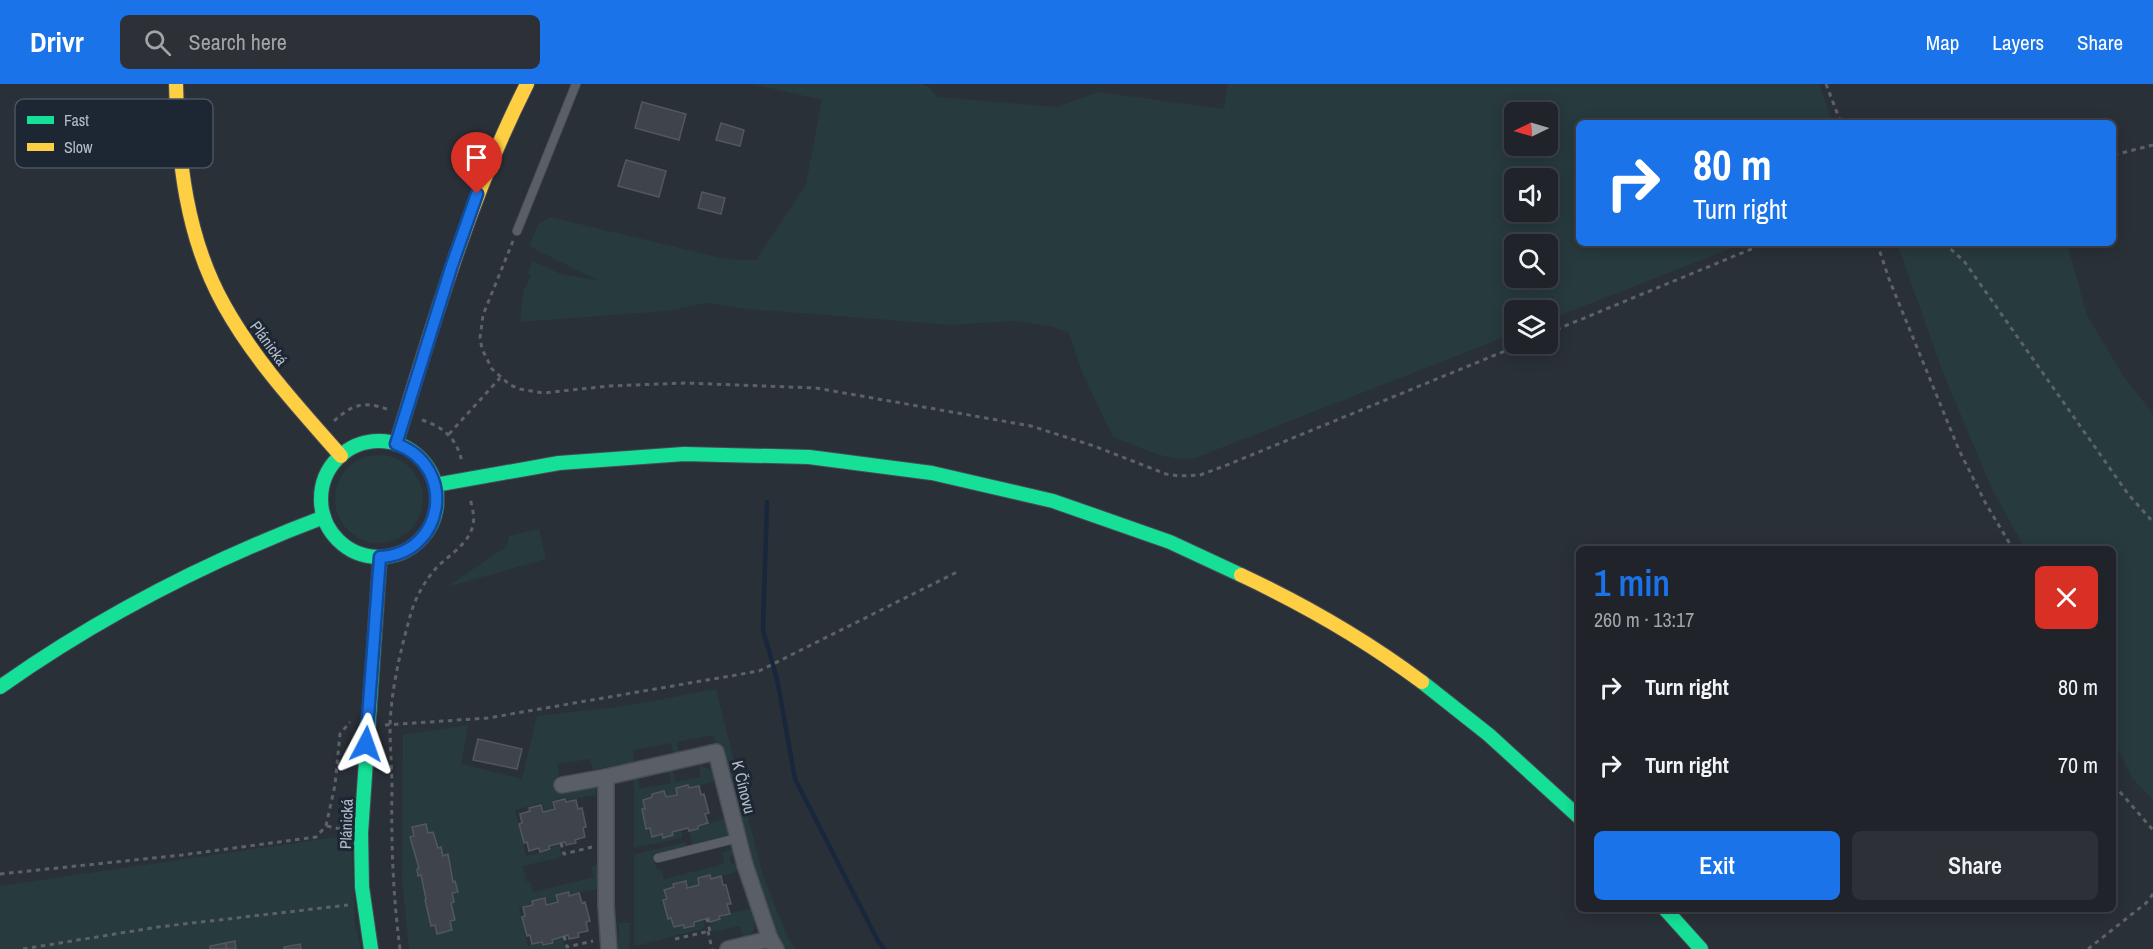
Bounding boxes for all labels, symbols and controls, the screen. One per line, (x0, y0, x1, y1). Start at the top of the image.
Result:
search box (120, 15, 540, 69)
text: Drivr (30, 23, 84, 61)
icon: search (141, 26, 174, 59)
text: Search here (189, 27, 287, 57)
text: Map (1926, 28, 1959, 57)
text: Layers (1992, 28, 2044, 57)
text: Share (2077, 28, 2123, 57)
legend (15, 99, 213, 168)
north arrow (1504, 102, 1558, 156)
map controls (1504, 102, 1558, 354)
text: Fast (64, 109, 89, 131)
pin (451, 132, 502, 194)
text: Slow (64, 136, 93, 158)
text: 80 m (1693, 137, 1772, 193)
icon: arrive (460, 141, 493, 174)
icon: right (1594, 144, 1672, 222)
button: sound (1504, 168, 1558, 222)
text: Turn right (1693, 191, 1787, 227)
button: search (1504, 234, 1558, 288)
button: layers (1504, 300, 1558, 354)
street label: Plánická (245, 316, 293, 370)
text: 1 min (1594, 559, 1670, 607)
button: close (2035, 566, 2098, 629)
text: 260 m · 13:17 (1594, 606, 1694, 633)
icon: right (1594, 671, 1627, 704)
text: Turn right (1645, 672, 1729, 702)
text: 80 m (2058, 672, 2098, 702)
position arrow (334, 712, 398, 776)
icon: right (1594, 749, 1627, 782)
text: Turn right (1645, 750, 1729, 780)
text: 70 m (2058, 750, 2098, 780)
street label: K Čínovu (727, 758, 761, 816)
street label: Plánická (334, 798, 358, 850)
button: Exit (1594, 831, 1840, 900)
button: Share (1852, 831, 2098, 900)

